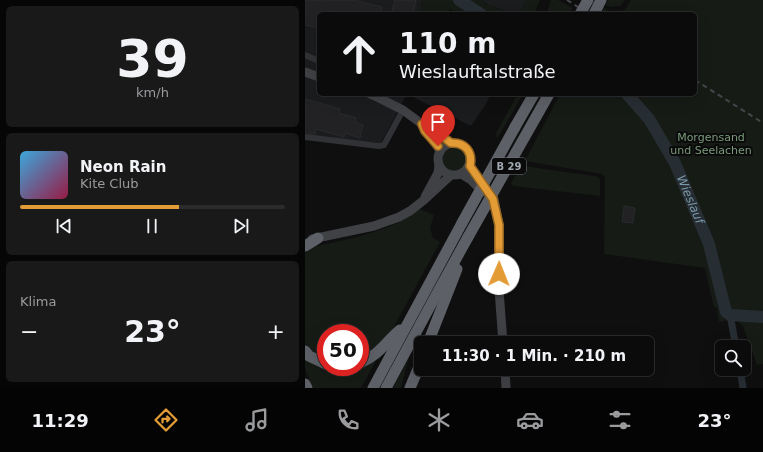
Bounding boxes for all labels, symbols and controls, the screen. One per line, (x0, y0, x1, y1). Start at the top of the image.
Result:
text: 110 m (399, 27, 496, 60)
icon: ahead (333, 28, 385, 80)
text: 39 (116, 29, 189, 89)
text: Wieslauftalstraße (399, 61, 556, 82)
text: km/h (136, 85, 169, 100)
pin (421, 105, 455, 146)
icon: arrive (427, 111, 449, 133)
park label: Morgensand und Seelachen (670, 131, 752, 157)
text: Neon Rain (80, 158, 166, 176)
road number: B 29 (492, 158, 526, 174)
water label: Wieslauf (674, 173, 707, 228)
text: Kite Club (80, 176, 139, 191)
icon: previous (53, 215, 75, 237)
icon: pause (141, 215, 163, 237)
icon: next (230, 215, 252, 237)
position arrow (478, 253, 520, 295)
text: Klima (20, 294, 56, 309)
text: 23° (124, 314, 181, 349)
text: − (20, 319, 38, 344)
text: + (267, 319, 285, 344)
speed limit sign: 50 (317, 324, 369, 376)
map controls (715, 340, 751, 376)
button: search (715, 340, 751, 376)
text: 11:30 · 1 Min. · 210 m (442, 347, 626, 365)
icon: directions (152, 406, 180, 434)
icon: music (243, 406, 271, 434)
icon: phone (334, 406, 362, 434)
icon: climate (425, 406, 453, 434)
icon: car (516, 406, 544, 434)
icon: filters (606, 406, 634, 434)
text: 11:29 (31, 410, 89, 431)
text: 23° (697, 410, 732, 431)

